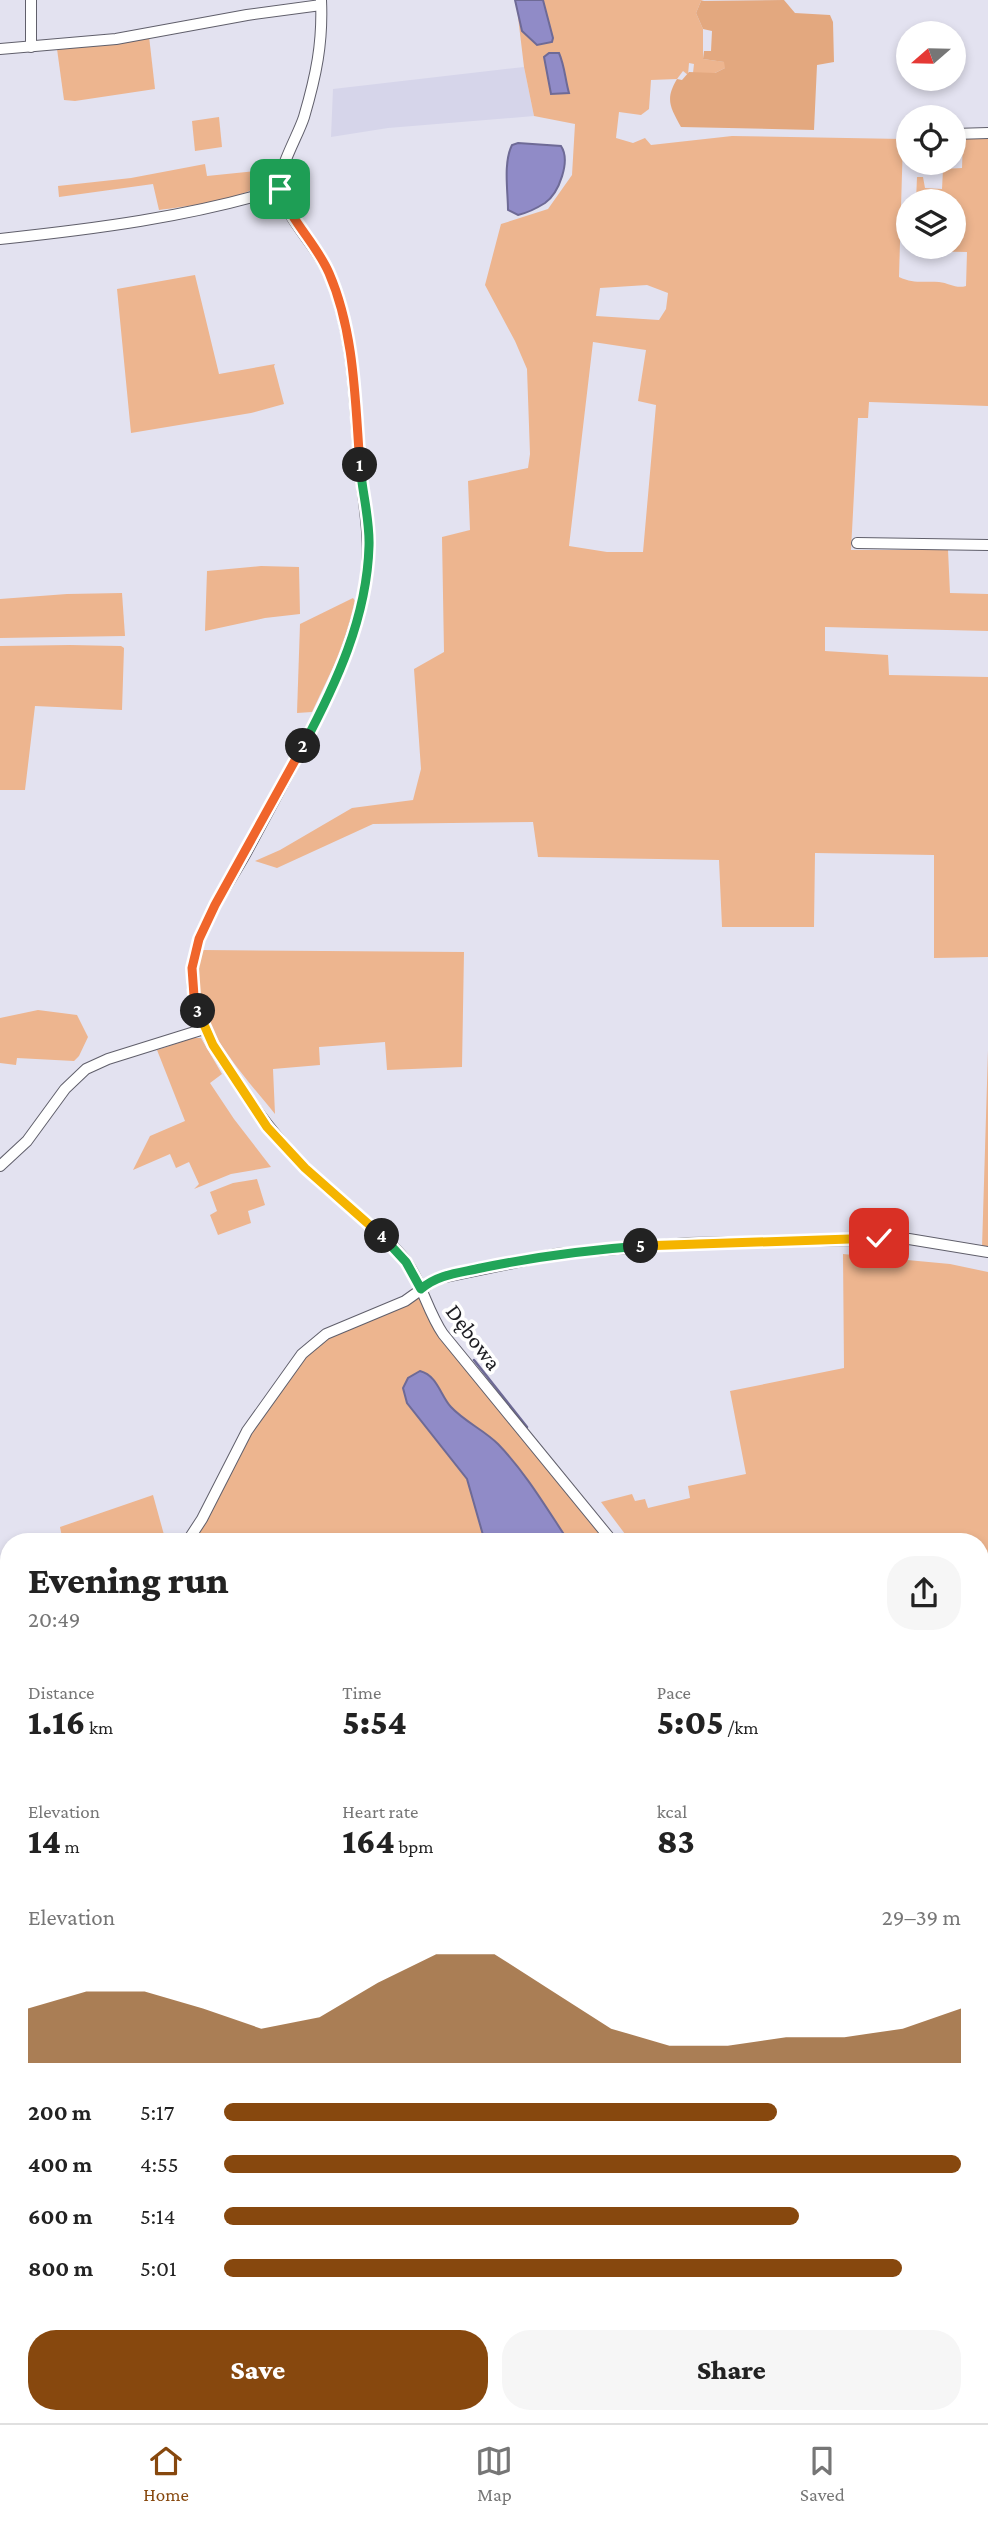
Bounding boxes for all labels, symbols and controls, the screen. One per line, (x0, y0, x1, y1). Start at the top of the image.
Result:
north arrow (896, 21, 966, 91)
map controls (896, 21, 966, 259)
button: locate (896, 105, 966, 175)
pin (250, 159, 310, 219)
icon: arrive (261, 170, 299, 208)
button: layers (896, 189, 966, 259)
pin: 1 (342, 448, 378, 482)
text: 1 (356, 454, 363, 475)
pin: 2 (286, 728, 320, 764)
text: 2 (298, 735, 307, 756)
pin: 3 (180, 993, 216, 1028)
text: 3 (193, 1000, 202, 1021)
pin (849, 1208, 909, 1268)
pin: 4 (364, 1218, 400, 1254)
icon: check (860, 1219, 898, 1257)
text: 4 (376, 1225, 387, 1246)
pin: 5 (624, 1228, 658, 1264)
text: 5 (636, 1235, 645, 1256)
street label: Dębowa (441, 1299, 507, 1375)
button: share (887, 1556, 961, 1630)
text: Evening run (28, 1559, 229, 1601)
text: 20:49 (28, 1606, 80, 1632)
text: Distance (28, 1682, 94, 1703)
text: Time (342, 1682, 381, 1703)
text: Pace (657, 1682, 691, 1703)
text: 1.16 (28, 1703, 85, 1742)
text: 5:54 (342, 1703, 407, 1742)
text: 5:05 (657, 1703, 724, 1742)
text: km (85, 1717, 113, 1738)
text: /km (724, 1717, 759, 1738)
text: Elevation (28, 1801, 100, 1822)
text: Heart rate (342, 1801, 418, 1822)
text: kcal (657, 1801, 687, 1822)
text: 14 (28, 1822, 61, 1861)
text: 164 (342, 1822, 395, 1861)
text: 83 (657, 1822, 695, 1861)
text: m (61, 1836, 80, 1857)
text: bpm (395, 1836, 433, 1857)
text: Elevation (28, 1904, 115, 1930)
text: 29–39 m (882, 1904, 961, 1930)
text: 200 m (28, 2099, 92, 2125)
text: 5:17 (140, 2099, 174, 2125)
text: 400 m (28, 2151, 92, 2177)
text: 4:55 (140, 2151, 178, 2177)
text: 600 m (28, 2203, 92, 2229)
text: 5:14 (140, 2203, 176, 2229)
text: 800 m (28, 2255, 93, 2281)
text: 5:01 (140, 2255, 177, 2281)
button: Save (28, 2330, 488, 2410)
button: Share (502, 2330, 961, 2410)
tab: Home (143, 2442, 189, 2505)
tab: Map (475, 2442, 513, 2505)
tab: Saved (800, 2442, 845, 2505)

